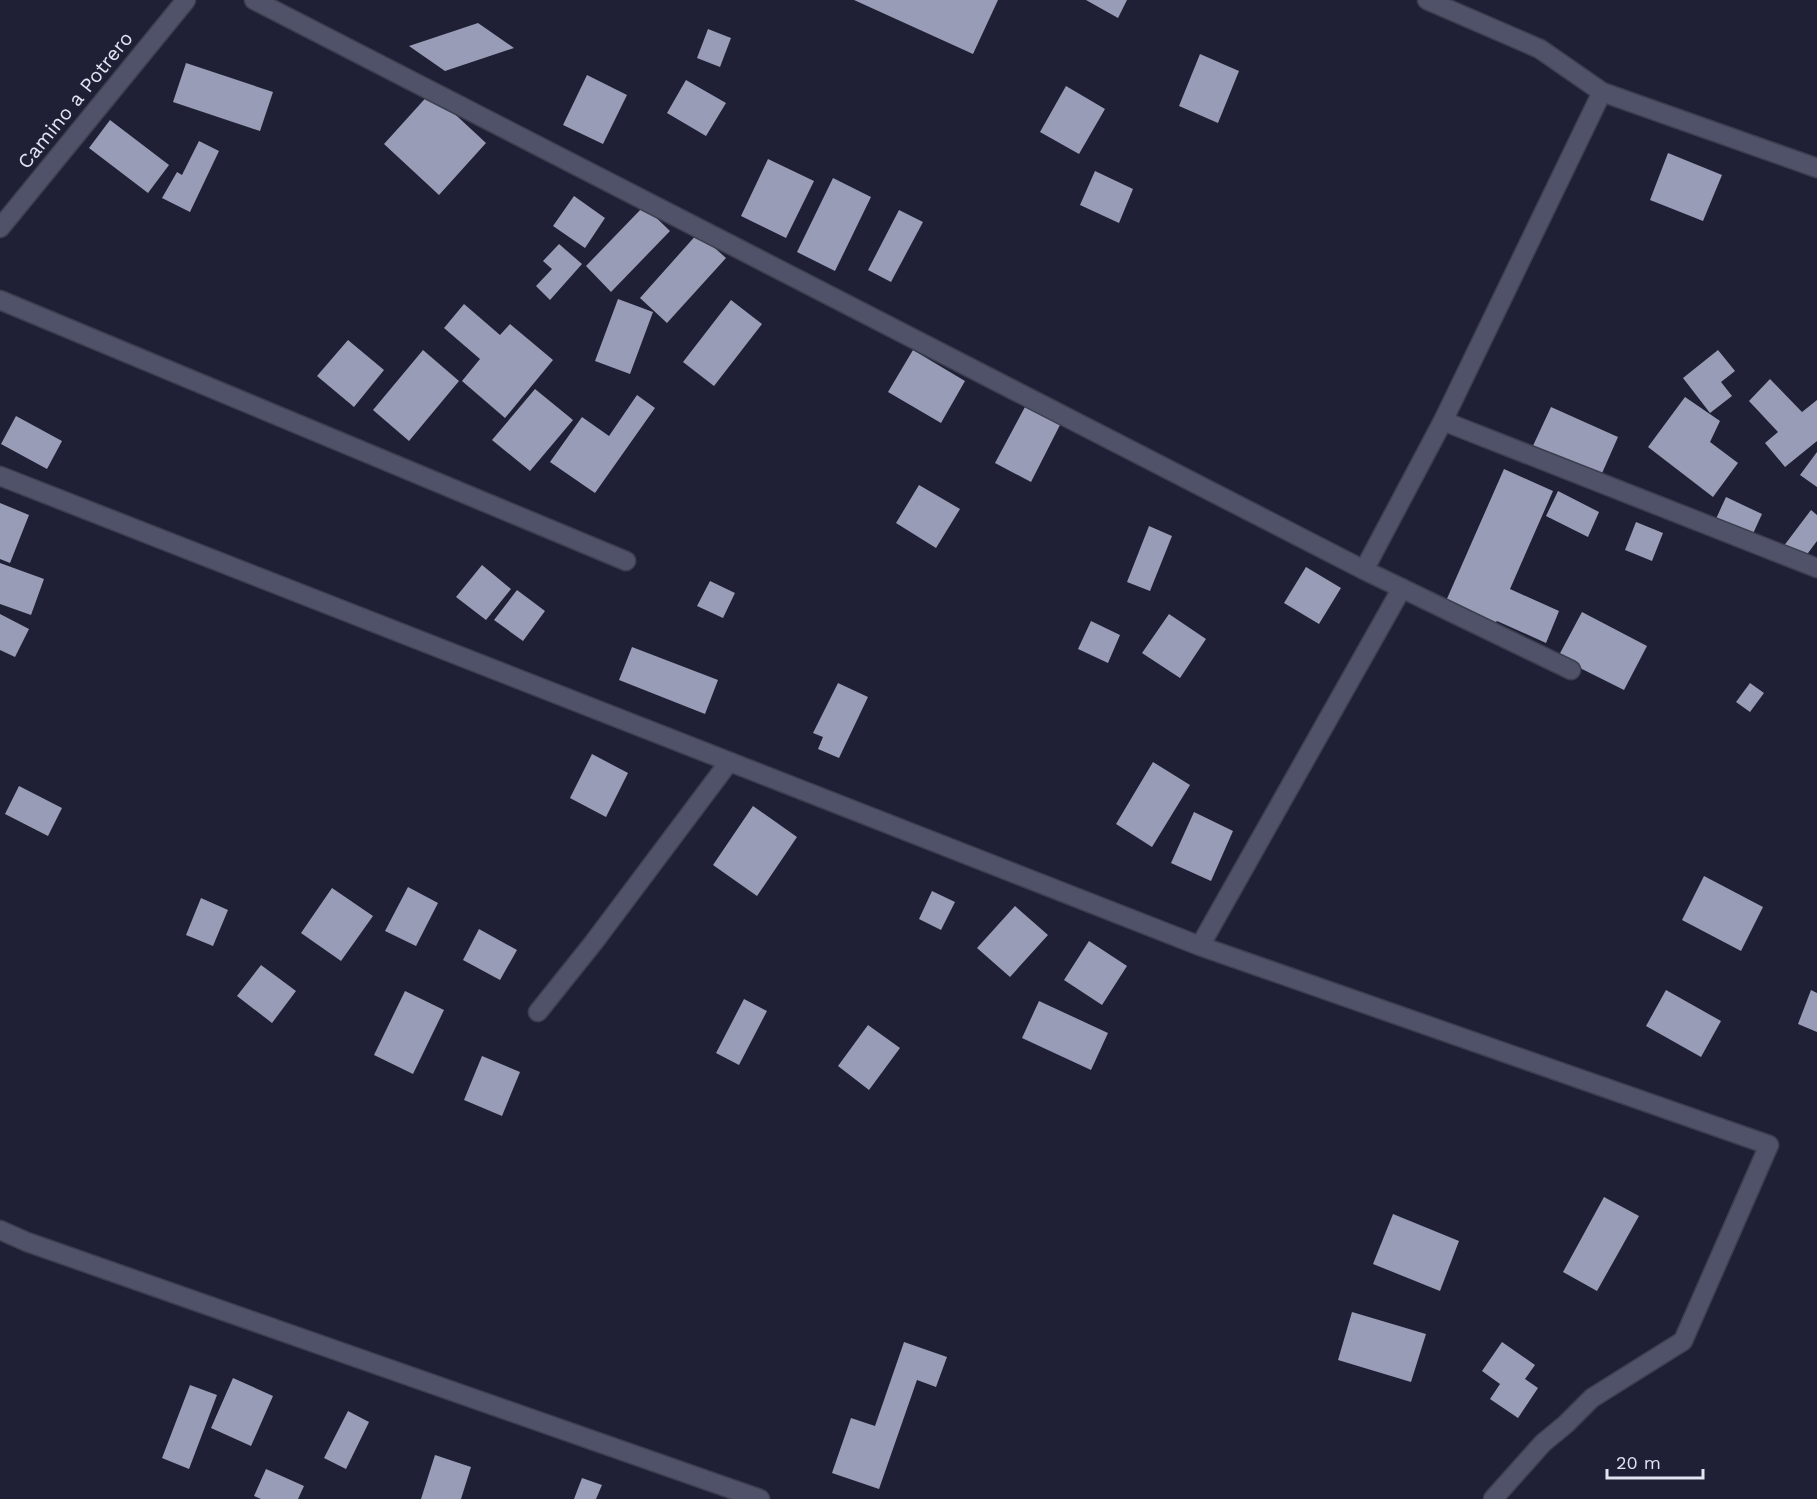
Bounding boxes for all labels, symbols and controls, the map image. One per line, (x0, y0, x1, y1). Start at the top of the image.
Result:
street label: Camino a Potrero (12, 26, 138, 174)
scale bar (1607, 1442, 1703, 1480)
text: 20 m (1616, 1452, 1661, 1473)

